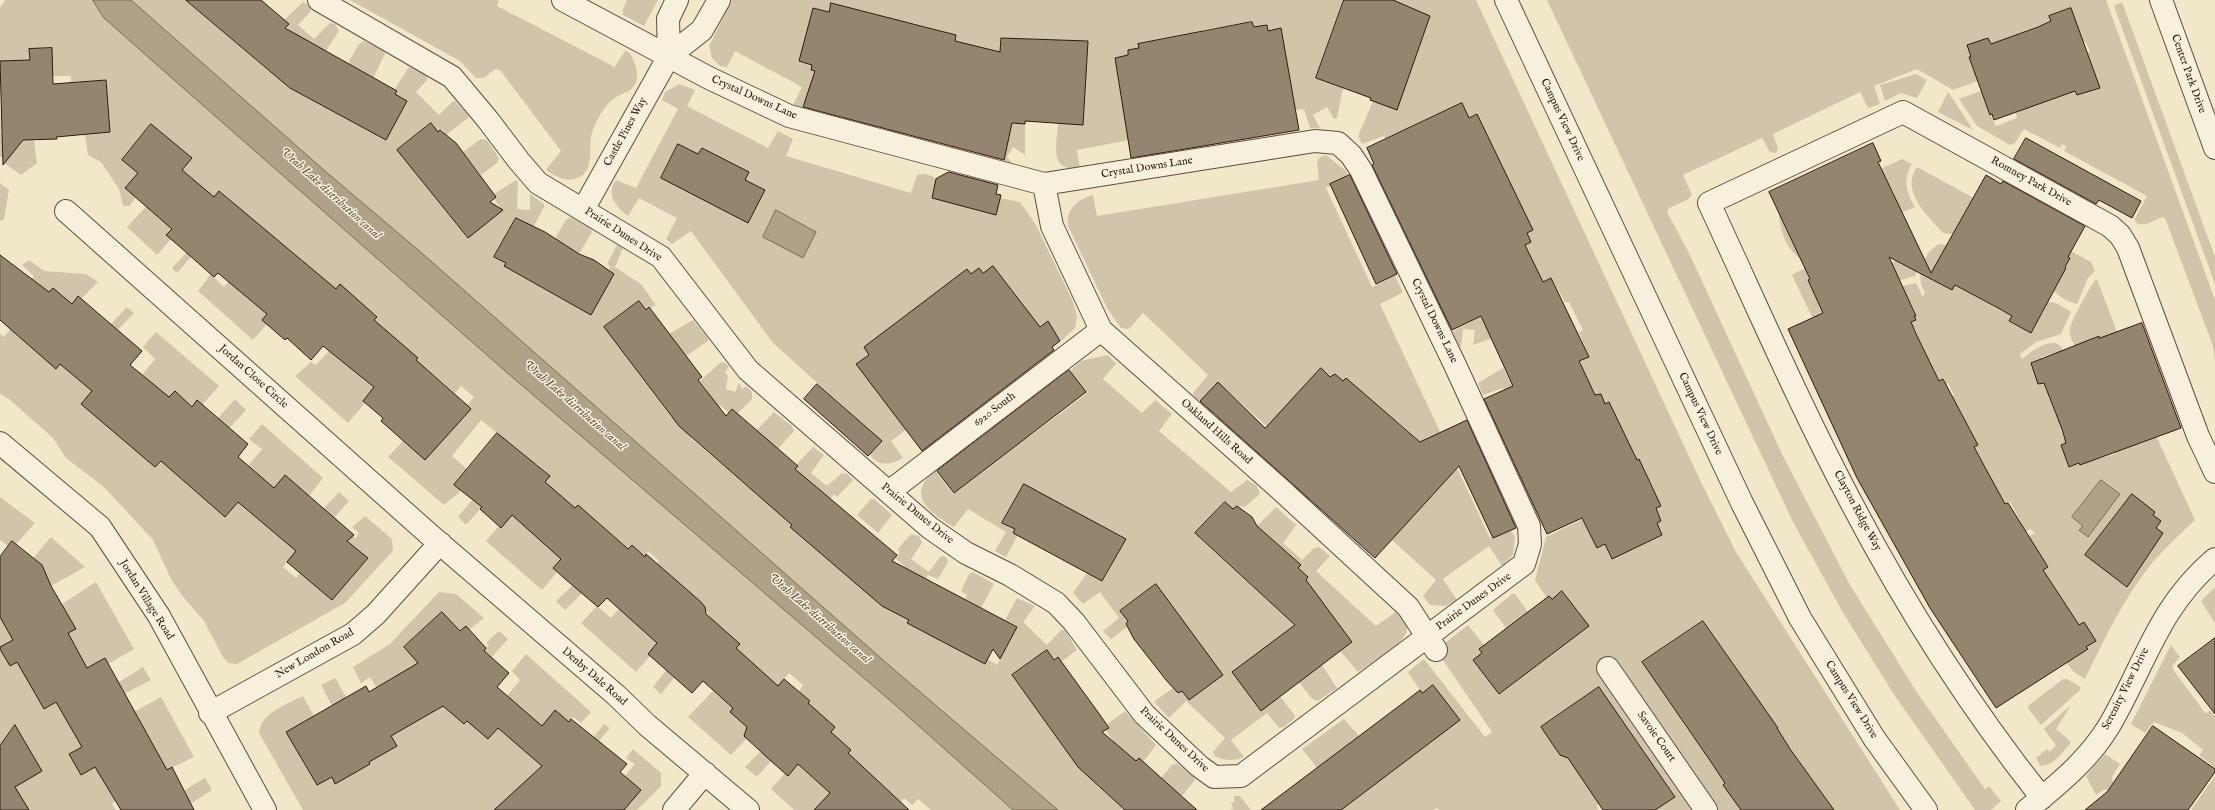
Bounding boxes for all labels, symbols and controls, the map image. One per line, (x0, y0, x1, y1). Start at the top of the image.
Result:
street label: Center Park Drive (2168, 33, 2208, 115)
street label: Crystal Downs Lane (709, 73, 799, 123)
street label: Campus View Drive (1537, 77, 1587, 163)
street label: Castle Pines Way (602, 95, 650, 169)
water label: Utah Lake distribution canal (277, 145, 383, 243)
street label: Crystal Downs Lane (1100, 154, 1194, 182)
street label: Romney Park Drive (1988, 154, 2074, 210)
street label: Prairie Dunes Drive (582, 205, 664, 265)
street label: Crystal Downs Lane (1408, 277, 1460, 365)
street label: Jordan Close Circle (216, 342, 290, 412)
water label: Utah Lake distribution canal (520, 358, 628, 454)
street label: Campus View Drive (1675, 371, 1725, 457)
street label: 6920 South (971, 390, 1019, 430)
street label: Oakland Hills Road (1178, 397, 1254, 467)
street label: Clayton Ridge Way (1830, 469, 1884, 553)
street label: Prairie Dunes Drive (878, 481, 956, 547)
street label: Jordan Village Road (116, 557, 176, 643)
street label: Prairie Dunes Drive (1434, 570, 1514, 634)
water label: Utah Lake distribution canal (765, 571, 873, 667)
street label: New London Road (273, 626, 357, 682)
street label: Denby Dale Road (559, 645, 629, 709)
street label: Serenity View Drive (2100, 646, 2152, 732)
street label: Campus View Drive (1822, 659, 1880, 741)
street label: Prairie Dunes Drive (1137, 705, 1211, 775)
street label: Savoie Court (1634, 709, 1678, 765)

